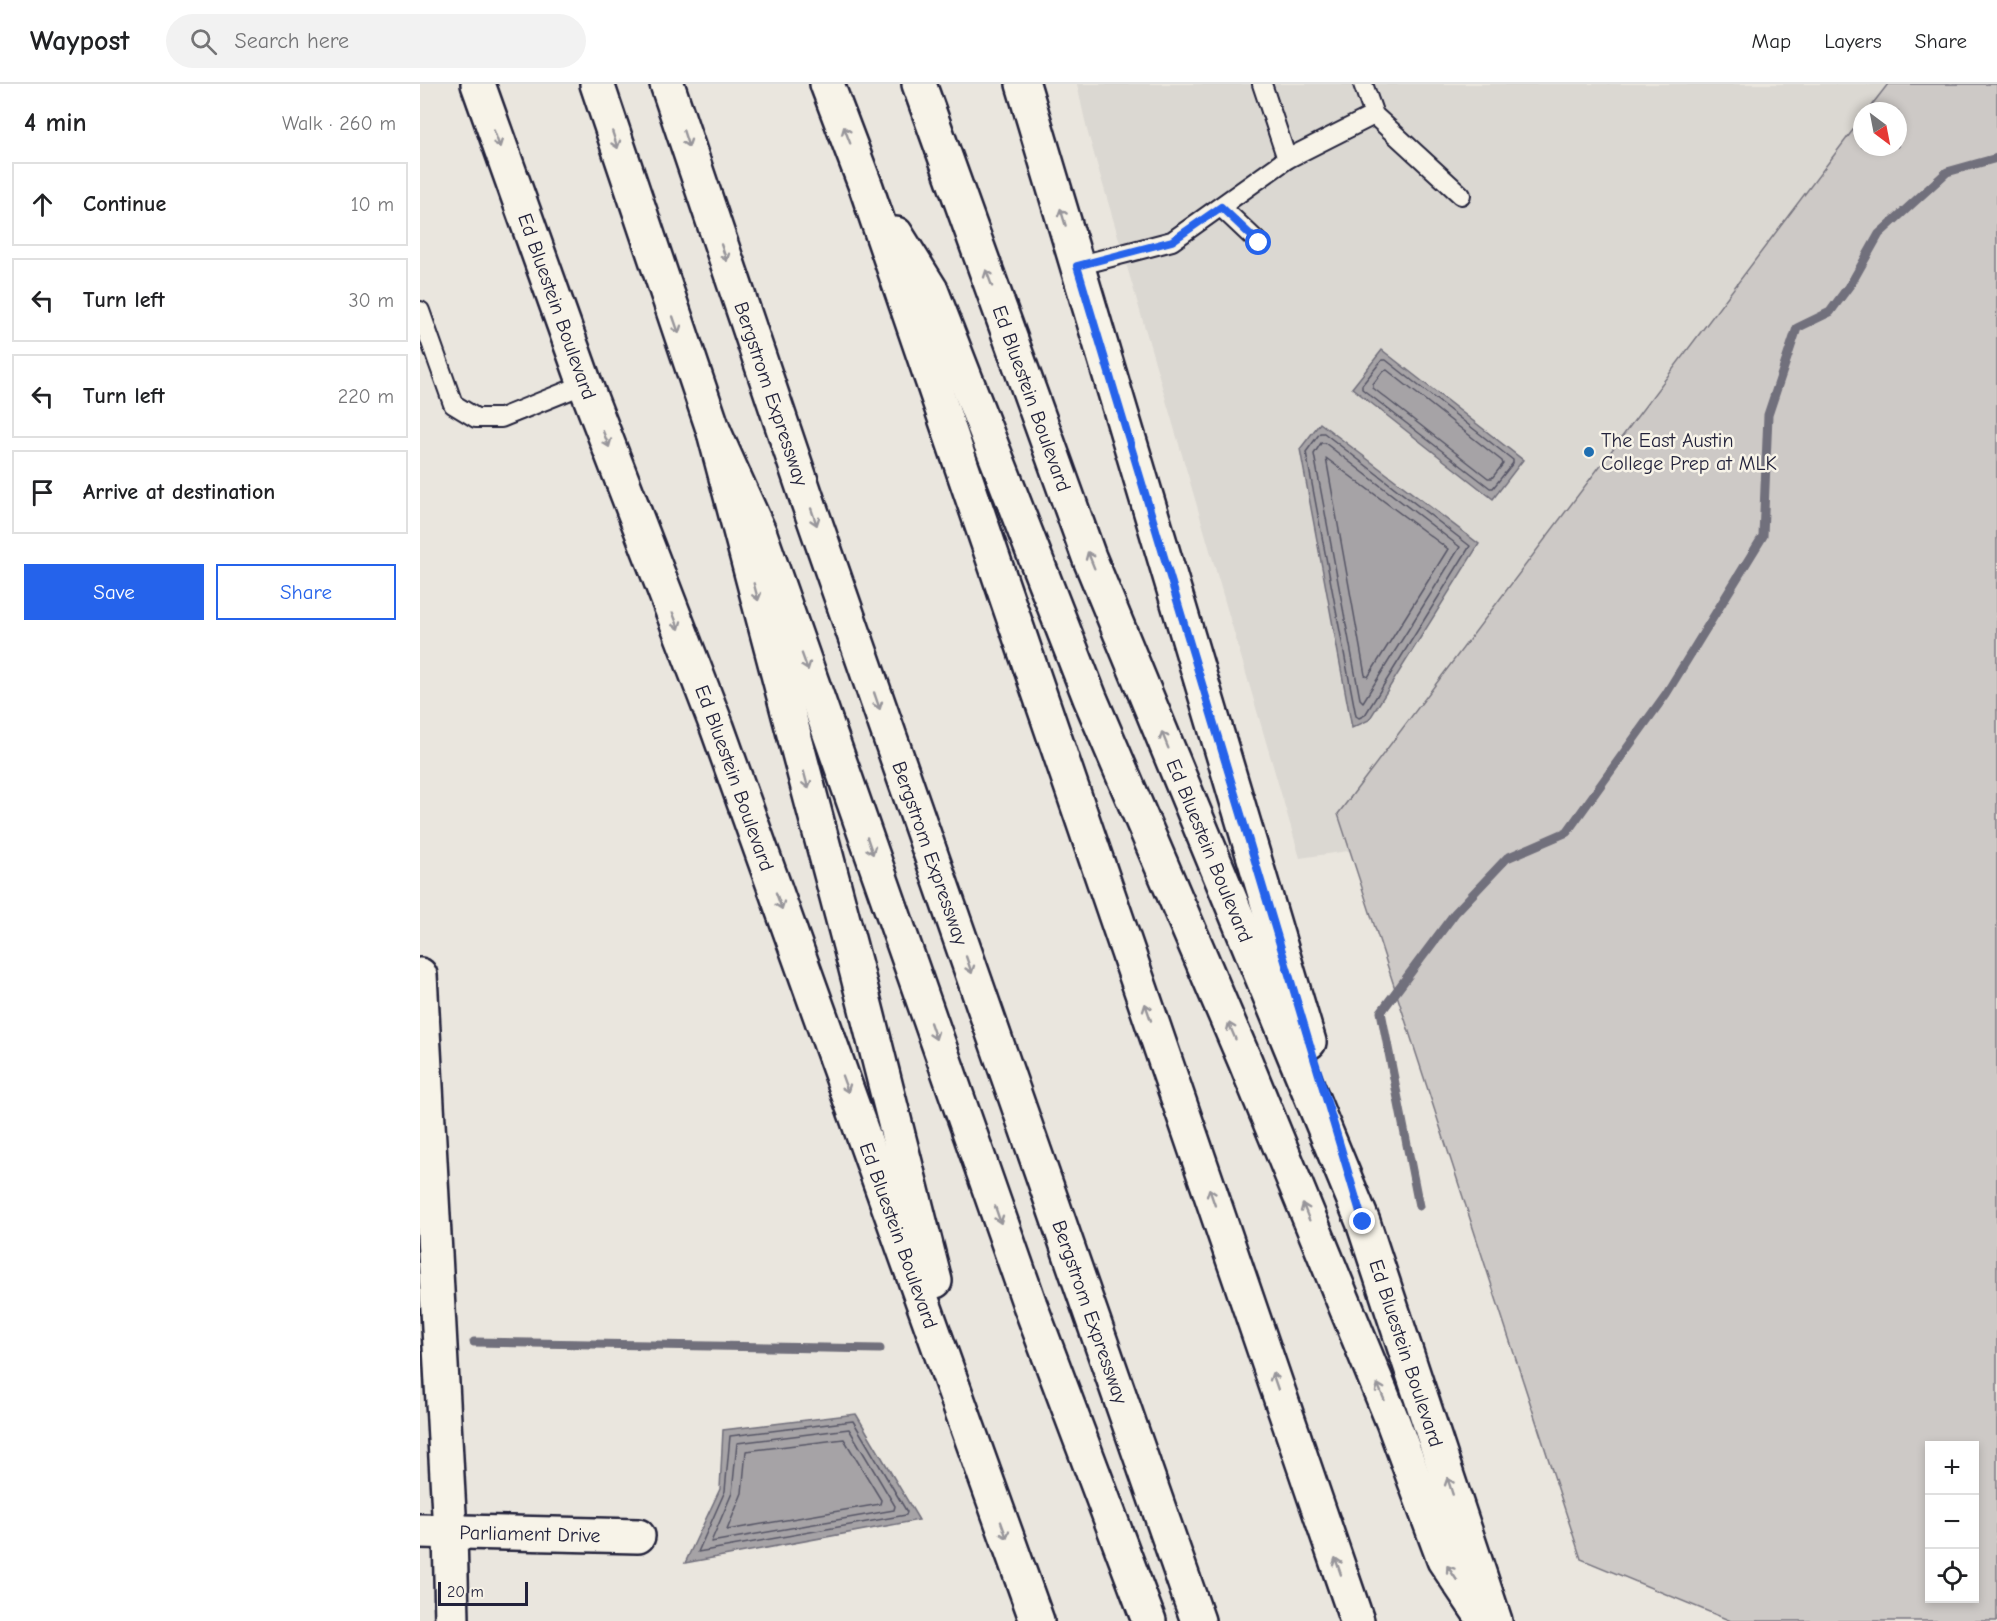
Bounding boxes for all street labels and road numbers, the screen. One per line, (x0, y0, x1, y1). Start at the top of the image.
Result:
street label: Ed Bluestein Boulevard (513, 210, 601, 403)
street label: Bergstrom Expressway (729, 299, 813, 489)
street label: Ed Bluestein Boulevard (988, 302, 1075, 495)
street label: Ed Bluestein Boulevard (690, 682, 779, 874)
street label: Ed Bluestein Boulevard (1161, 756, 1257, 946)
street label: Bergstrom Expressway (887, 758, 973, 948)
street label: Ed Bluestein Boulevard (855, 1139, 942, 1332)
street label: Bergstrom Expressway (1047, 1217, 1133, 1407)
street label: Ed Bluestein Boulevard (1364, 1257, 1448, 1450)
street label: Parliament Drive (459, 1521, 601, 1547)

